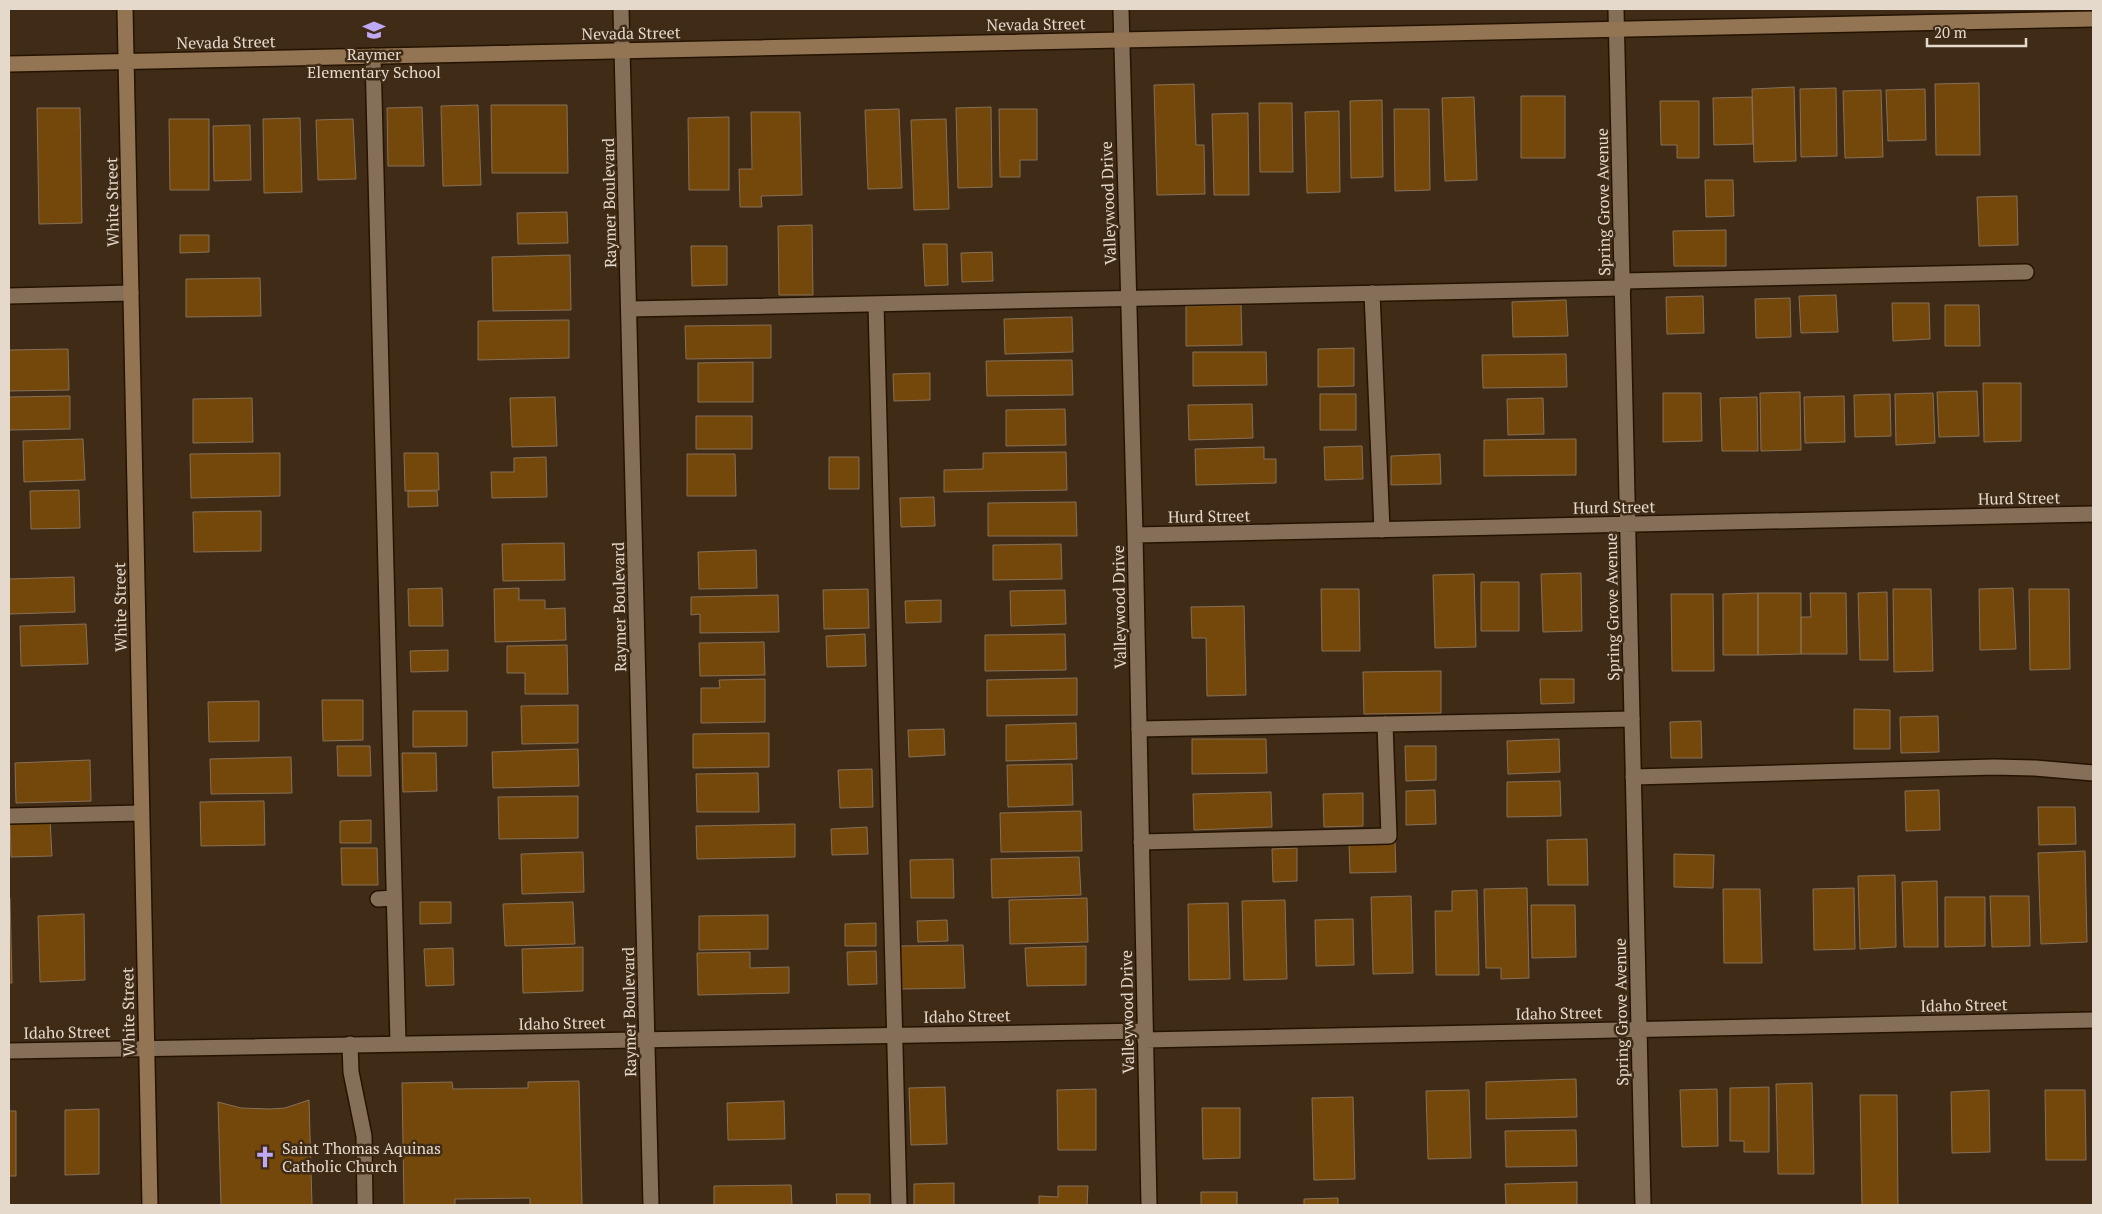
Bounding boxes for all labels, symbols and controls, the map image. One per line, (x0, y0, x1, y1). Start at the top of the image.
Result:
street label: Nevada Street (986, 12, 1086, 36)
scale bar (1927, 15, 2026, 47)
school or university icon: Raymer Elementary School (361, 17, 387, 43)
street label: Nevada Street (581, 21, 681, 45)
text: 20 m (1934, 22, 1967, 42)
street label: Nevada Street (176, 30, 276, 54)
place label: Raymer Elementary School (307, 43, 441, 83)
street label: Spring Grove Avenue (1591, 128, 1615, 276)
street label: Raymer Boulevard (597, 138, 621, 268)
street label: Valleywood Drive (1095, 141, 1121, 265)
street label: White Street (100, 157, 124, 247)
street label: Hurd Street (1978, 486, 2060, 510)
street label: Hurd Street (1573, 495, 1655, 519)
street label: Hurd Street (1168, 504, 1250, 528)
street label: Spring Grove Avenue (1600, 533, 1624, 681)
street label: Raymer Boulevard (607, 542, 631, 672)
street label: Valleywood Drive (1107, 545, 1131, 669)
street label: White Street (108, 562, 132, 652)
street label: Spring Grove Avenue (1609, 938, 1633, 1086)
street label: Raymer Boulevard (617, 947, 641, 1077)
street label: Valleywood Drive (1115, 950, 1139, 1074)
street label: White Street (116, 967, 140, 1057)
street label: Idaho Street (1920, 993, 2008, 1017)
street label: Idaho Street (1515, 1001, 1603, 1025)
street label: Idaho Street (923, 1004, 1011, 1028)
street label: Idaho Street (518, 1011, 606, 1035)
street label: Idaho Street (23, 1020, 111, 1044)
place label: Saint Thomas Aquinas Catholic Church (282, 1137, 441, 1177)
church icon: Saint Thomas Aquinas Catholic Church (252, 1144, 278, 1170)

